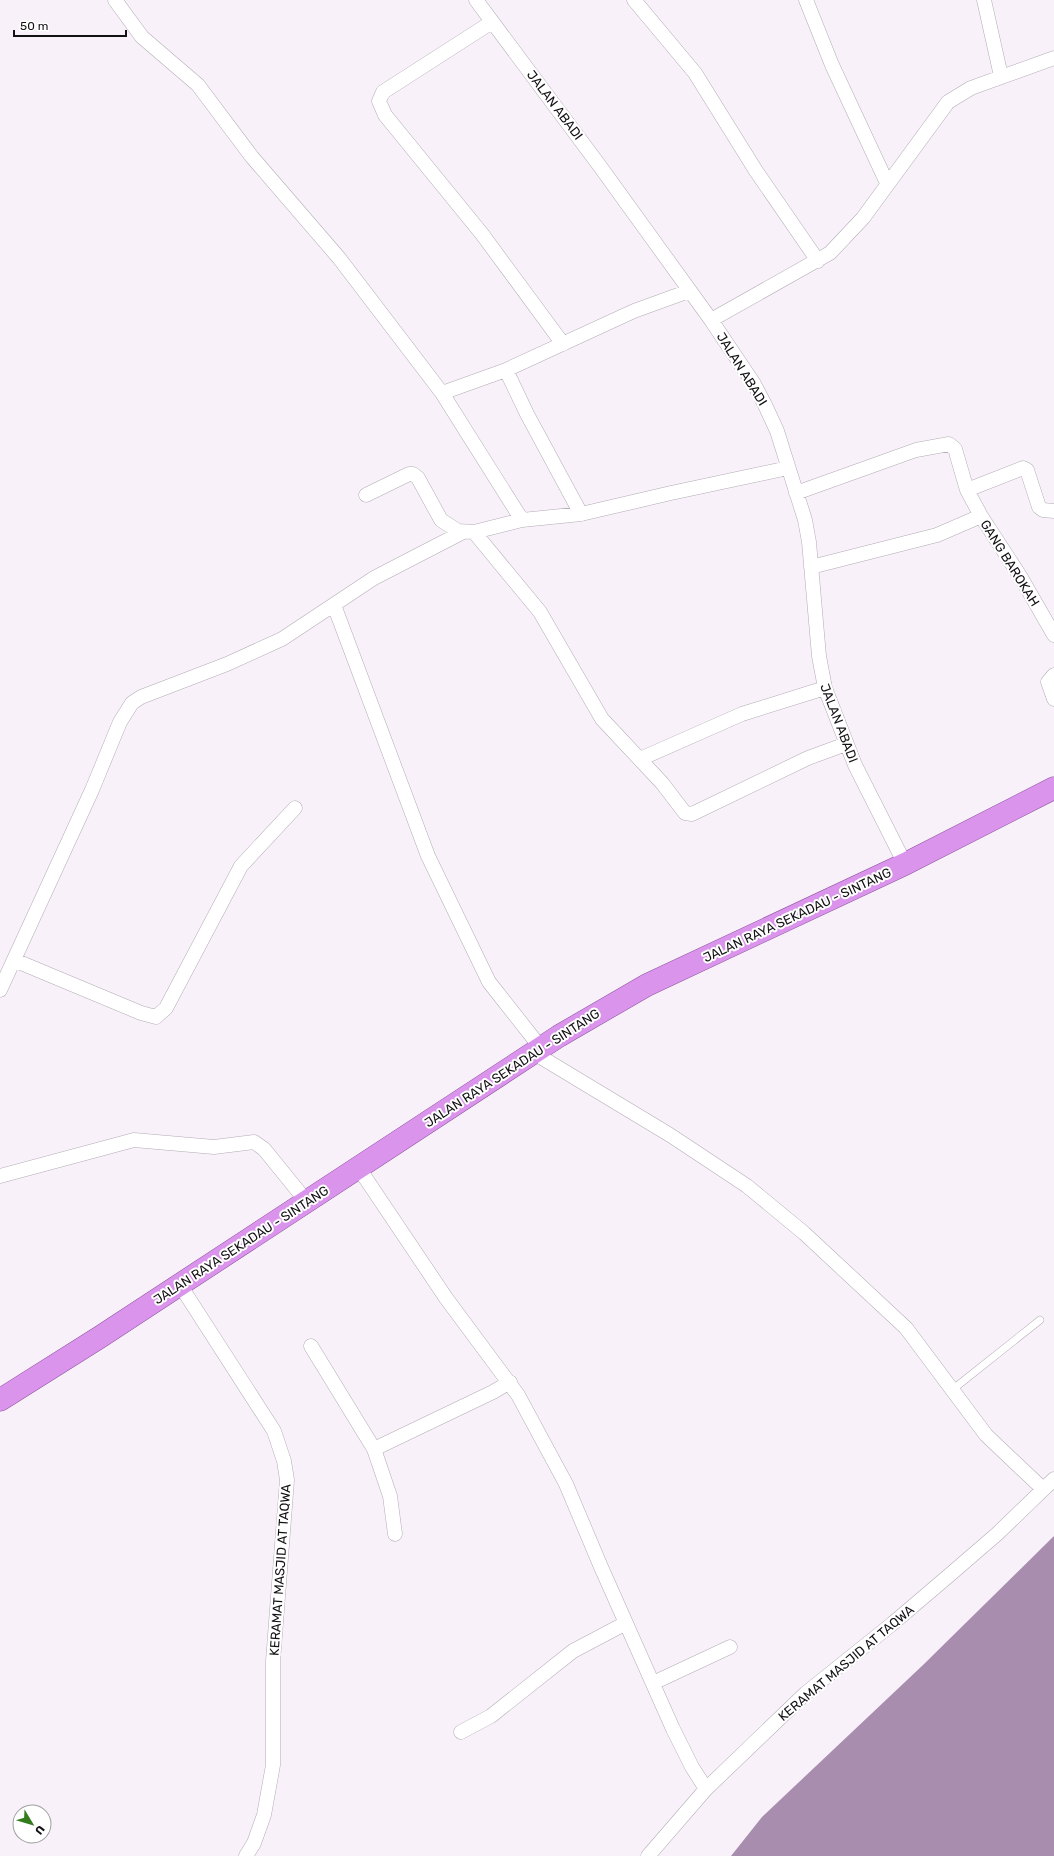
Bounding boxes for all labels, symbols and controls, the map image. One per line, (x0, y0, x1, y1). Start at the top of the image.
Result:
scale bar (14, 12, 126, 38)
text: 50 m (20, 19, 48, 33)
street label: JALAN ABADI (524, 67, 586, 143)
street label: JALAN ABADI (714, 330, 770, 408)
street label: GANG BAROKAH (977, 517, 1043, 609)
street label: JALAN ABADI (817, 681, 861, 765)
street label: JALAN RAYA SEKADAU - SINTANG (701, 865, 894, 965)
street label: JALAN RAYA SEKADAU - SINTANG (422, 1006, 602, 1130)
street label: JALAN RAYA SEKADAU - SINTANG (151, 1183, 331, 1307)
street label: KERAMAT MASJID AT TAQWA (267, 1483, 294, 1656)
street label: KERAMAT MASJID AT TAQWA (775, 1602, 917, 1724)
north arrow (12, 1804, 52, 1844)
text: U (32, 1823, 47, 1837)

